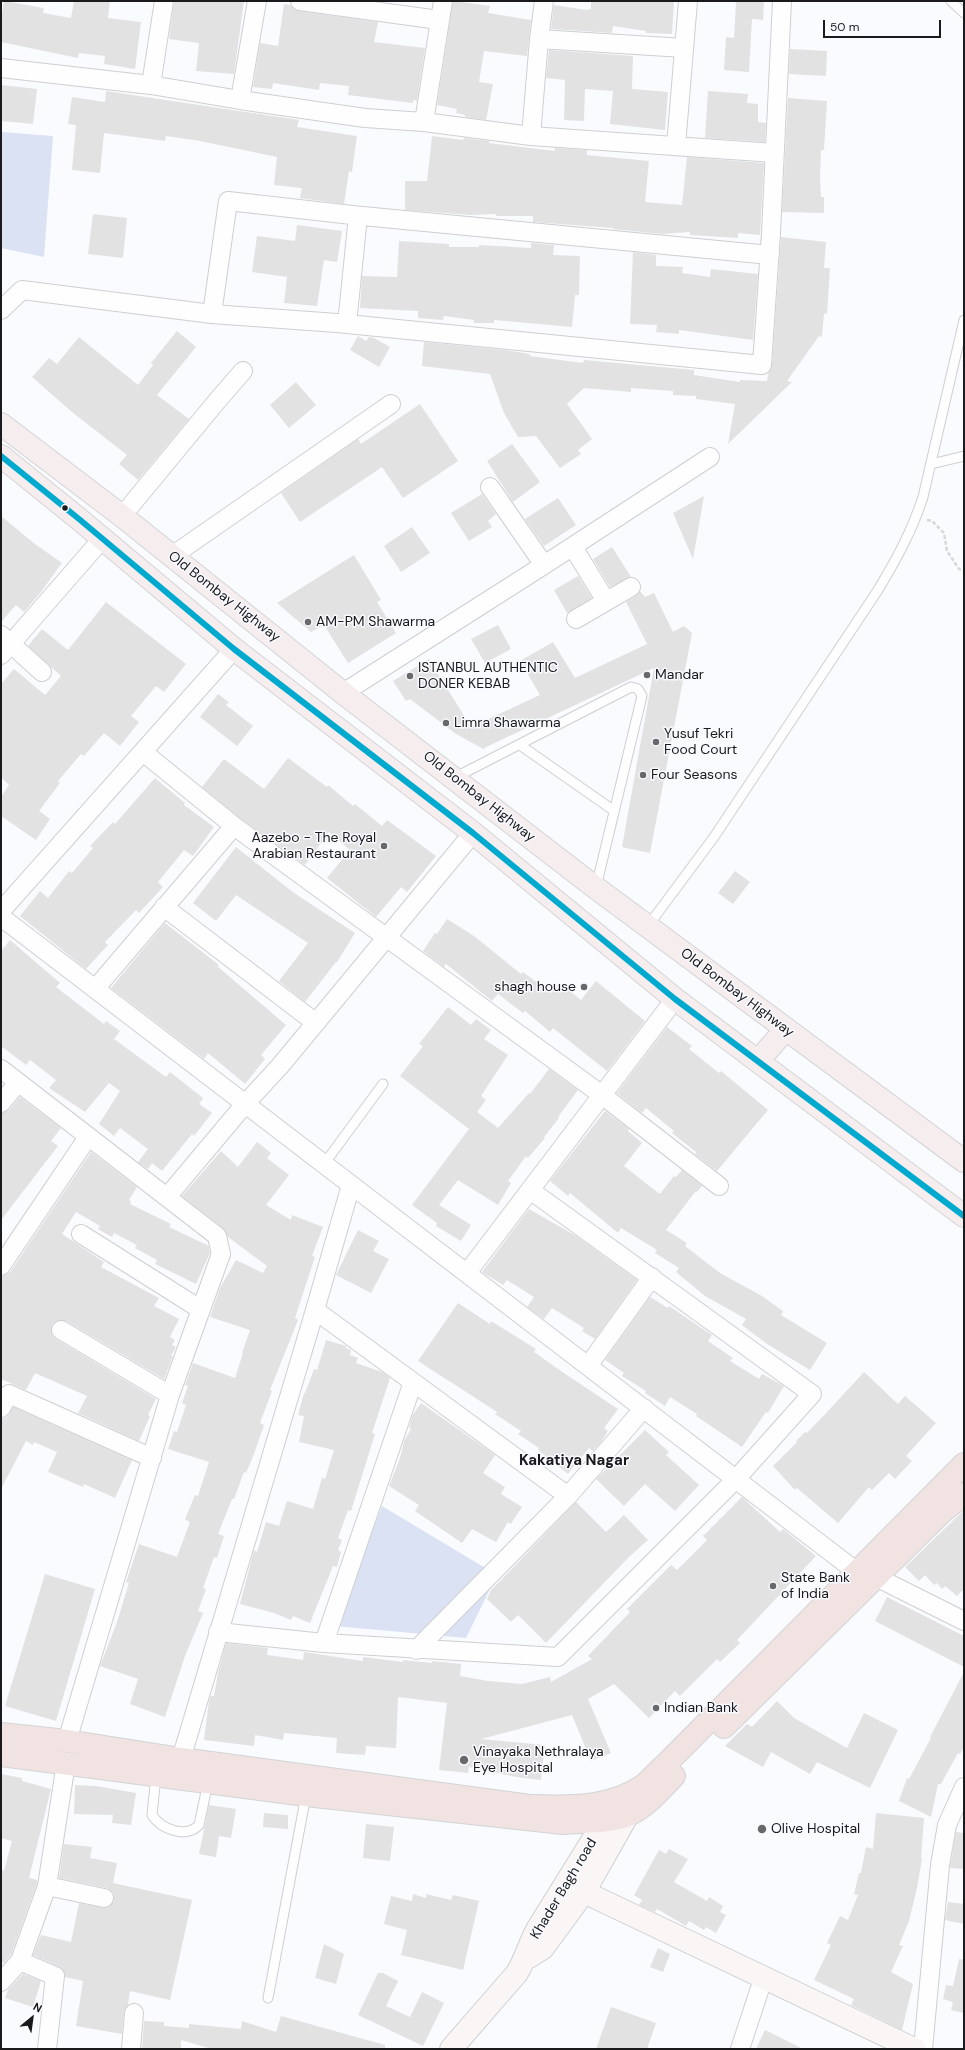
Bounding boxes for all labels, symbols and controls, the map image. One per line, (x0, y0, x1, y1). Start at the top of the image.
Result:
scale bar (825, 12, 943, 38)
text: 50 m (830, 19, 859, 35)
unlabelled marker (60, 503, 70, 513)
street label: Old Bombay Highway (165, 548, 283, 646)
place label: AM-PM Shawarma (316, 614, 435, 630)
marker: AM-PM Shawarma (303, 617, 313, 627)
place label: ISTANBUL AUTHENTIC DONER KEBAB (418, 660, 558, 692)
place label: Mandar (655, 667, 704, 683)
marker: Mandar (642, 670, 652, 680)
marker: ISTANBUL AUTHENTIC DONER KEBAB (405, 671, 415, 681)
place label: Limra Shawarma (454, 715, 561, 731)
marker: Limra Shawarma (441, 718, 451, 728)
place label: Yusuf Tekri Food Court (664, 726, 737, 758)
marker: Yusuf Tekri Food Court (651, 737, 661, 747)
street label: Old Bombay Highway (420, 748, 538, 846)
place label: Four Seasons (651, 767, 738, 783)
marker: Four Seasons (638, 770, 648, 780)
place label: Aazebo - The Royal Arabian Restaurant (252, 830, 376, 862)
marker: Aazebo - The Royal Arabian Restaurant (379, 841, 389, 851)
street label: Old Bombay Highway (677, 945, 797, 1041)
place label: shagh house (494, 979, 576, 995)
marker: shagh house (579, 982, 589, 992)
district label: Kakatiya Nagar (519, 1452, 629, 1470)
place label: State Bank of India (781, 1570, 850, 1602)
marker: State Bank of India (768, 1581, 778, 1591)
place label: Indian Bank (664, 1700, 738, 1716)
marker: Indian Bank (651, 1703, 661, 1713)
place label: Vinayaka Nethralaya Eye Hospital (473, 1744, 604, 1776)
marker: Vinayaka Nethralaya Eye Hospital (458, 1754, 470, 1766)
place label: Olive Hospital (771, 1821, 860, 1837)
marker: Olive Hospital (756, 1823, 768, 1835)
street label: Khader Bagh road (527, 1836, 601, 1942)
north arrow (12, 1998, 52, 2038)
text: N (31, 1999, 45, 2016)

